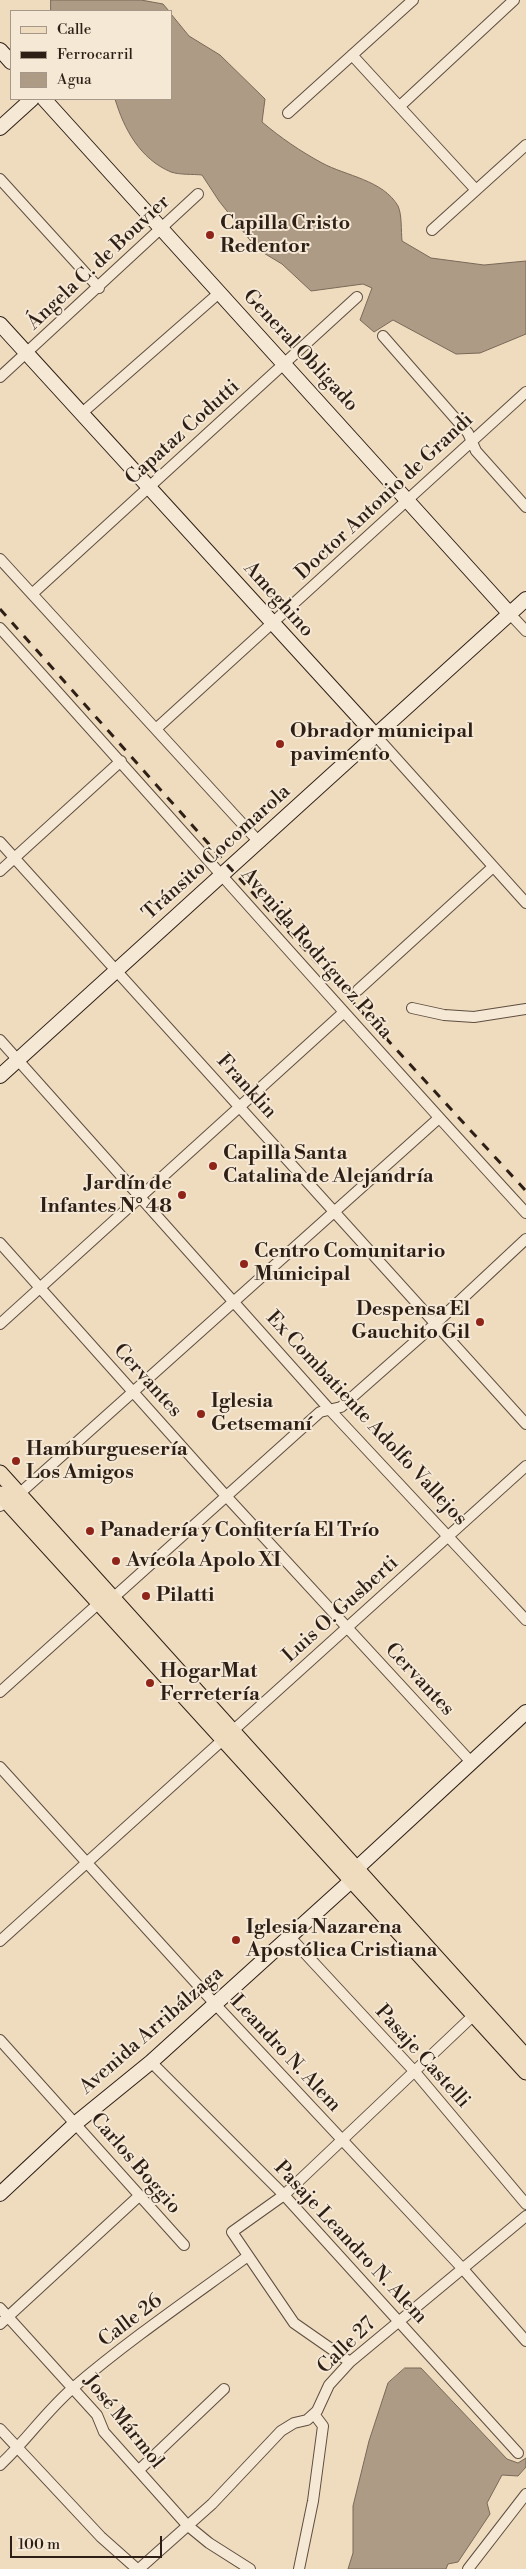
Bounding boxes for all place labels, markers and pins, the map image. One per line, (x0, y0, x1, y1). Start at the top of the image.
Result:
place label: Capilla Cristo Redentor (220, 212, 350, 259)
marker: Capilla Cristo Redentor (204, 229, 216, 241)
place label: Obrador municipal pavimento (290, 720, 474, 767)
marker: Obrador municipal pavimento (274, 738, 286, 750)
place label: Capilla Santa Catalina de Alejandría (223, 1142, 434, 1189)
marker: Capilla Santa Catalina de Alejandría (207, 1160, 219, 1172)
place label: Jardín de Infantes N° 48 (40, 1172, 172, 1219)
marker: Jardín de Infantes N° 48 (176, 1189, 188, 1201)
place label: Centro Comunitario Municipal (254, 1240, 445, 1287)
marker: Centro Comunitario Municipal (238, 1258, 250, 1270)
place label: Despensa El Gauchito Gil (351, 1298, 470, 1345)
marker: Despensa El Gauchito Gil (474, 1316, 486, 1328)
place label: Iglesia Getsemaní (211, 1390, 312, 1437)
marker: Iglesia Getsemaní (195, 1408, 207, 1420)
place label: Hamburguesería Los Amigos (26, 1438, 188, 1485)
marker: Hamburguesería Los Amigos (10, 1455, 22, 1467)
place label: Panadería y Confitería El Trío (100, 1519, 379, 1543)
marker: Panadería y Confitería El Trío (84, 1525, 96, 1537)
place label: Avícola Apolo XI (126, 1549, 281, 1573)
marker: Avícola Apolo XI (110, 1555, 122, 1567)
place label: Pilatti (156, 1584, 214, 1608)
marker: Pilatti (140, 1590, 152, 1602)
place label: HogarMat Ferretería (160, 1660, 260, 1707)
marker: HogarMat Ferretería (144, 1677, 156, 1689)
place label: Iglesia Nazarena Apostólica Cristiana (246, 1916, 437, 1963)
marker: Iglesia Nazarena Apostólica Cristiana (230, 1934, 242, 1946)

